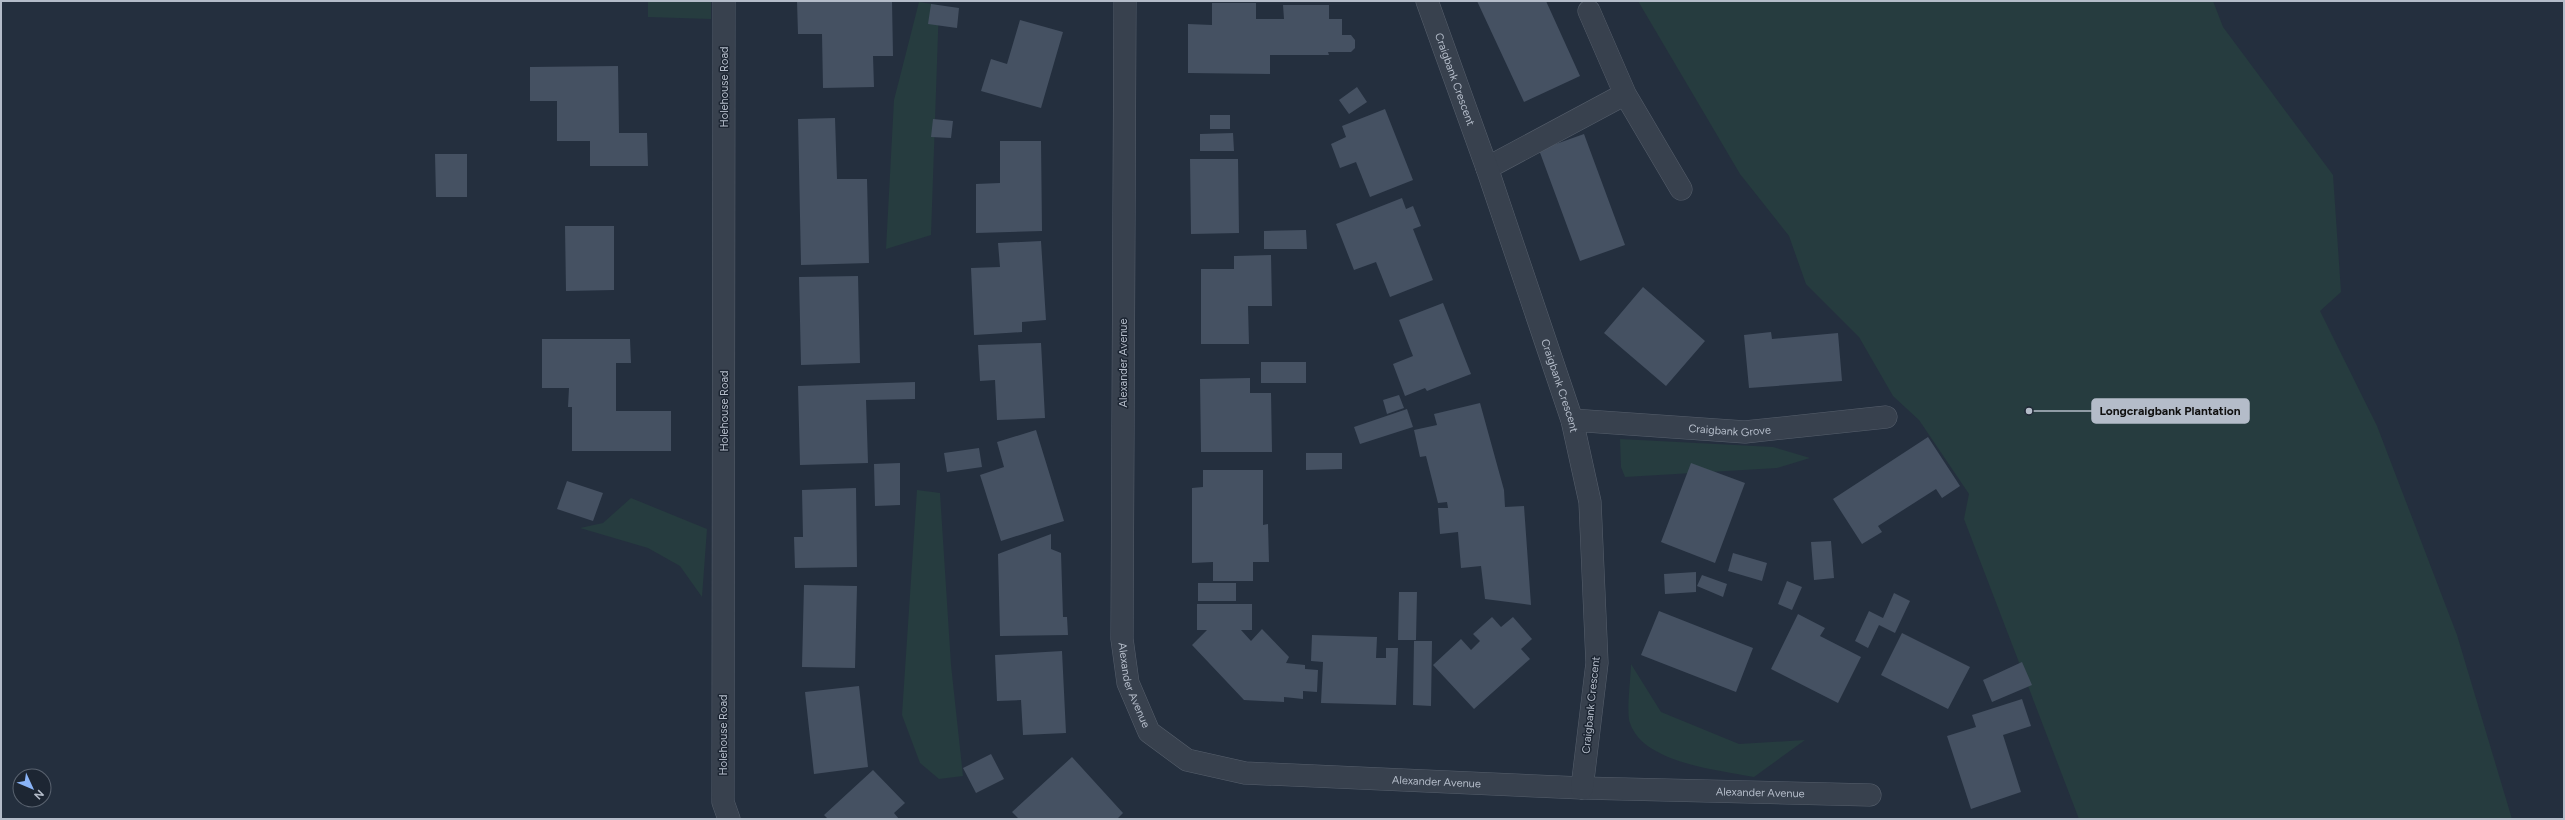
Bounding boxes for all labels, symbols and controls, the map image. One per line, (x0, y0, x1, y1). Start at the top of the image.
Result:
street label: Craigbank Crescent (1432, 31, 1478, 127)
street label: Holehouse Road (718, 47, 731, 127)
street label: Alexander Avenue (1117, 319, 1130, 407)
street label: Craigbank Crescent (1539, 337, 1581, 434)
street label: Holehouse Road (718, 371, 731, 451)
callout: Longcraigbank Plantation (2092, 399, 2249, 423)
text: Longcraigbank Plantation (2099, 404, 2241, 418)
street label: Craigbank Grove (1688, 422, 1771, 439)
street label: Alexander Avenue (1116, 642, 1153, 730)
street label: Craigbank Crescent (1579, 656, 1603, 754)
street label: Holehouse Road (717, 695, 730, 775)
north arrow (12, 768, 52, 808)
street label: Alexander Avenue (1392, 773, 1481, 790)
street label: Alexander Avenue (1716, 785, 1805, 800)
text: N (31, 787, 46, 802)

